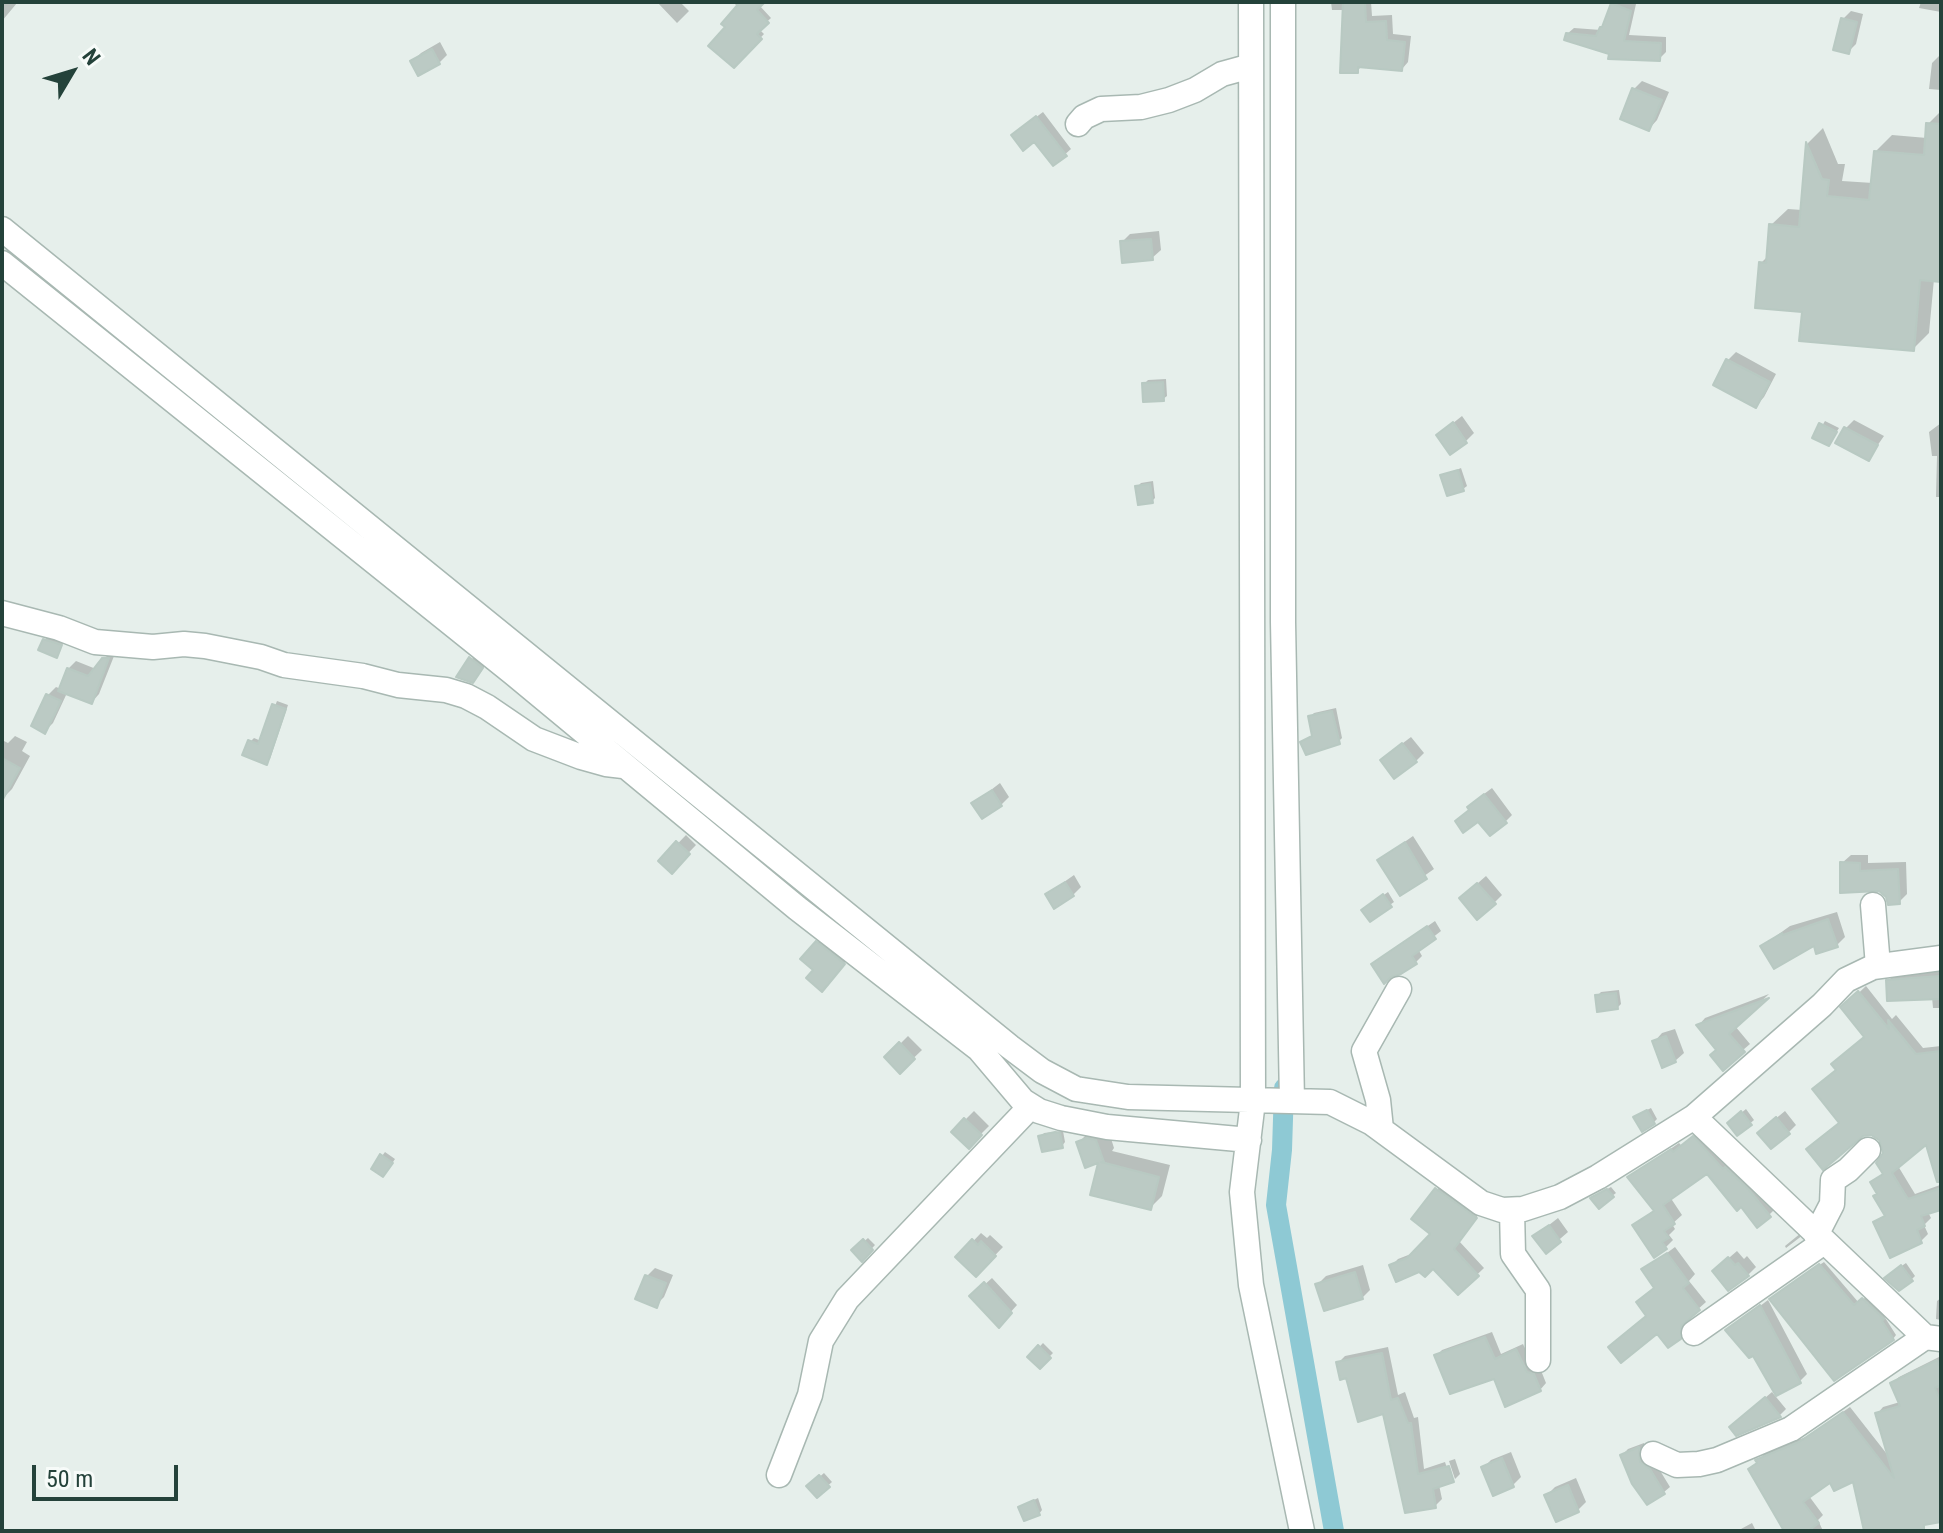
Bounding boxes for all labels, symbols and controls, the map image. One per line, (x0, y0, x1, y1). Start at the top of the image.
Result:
north arrow (32, 32, 112, 112)
text: N (77, 44, 105, 70)
scale bar (36, 1449, 182, 1499)
text: 50 m (46, 1465, 93, 1493)

